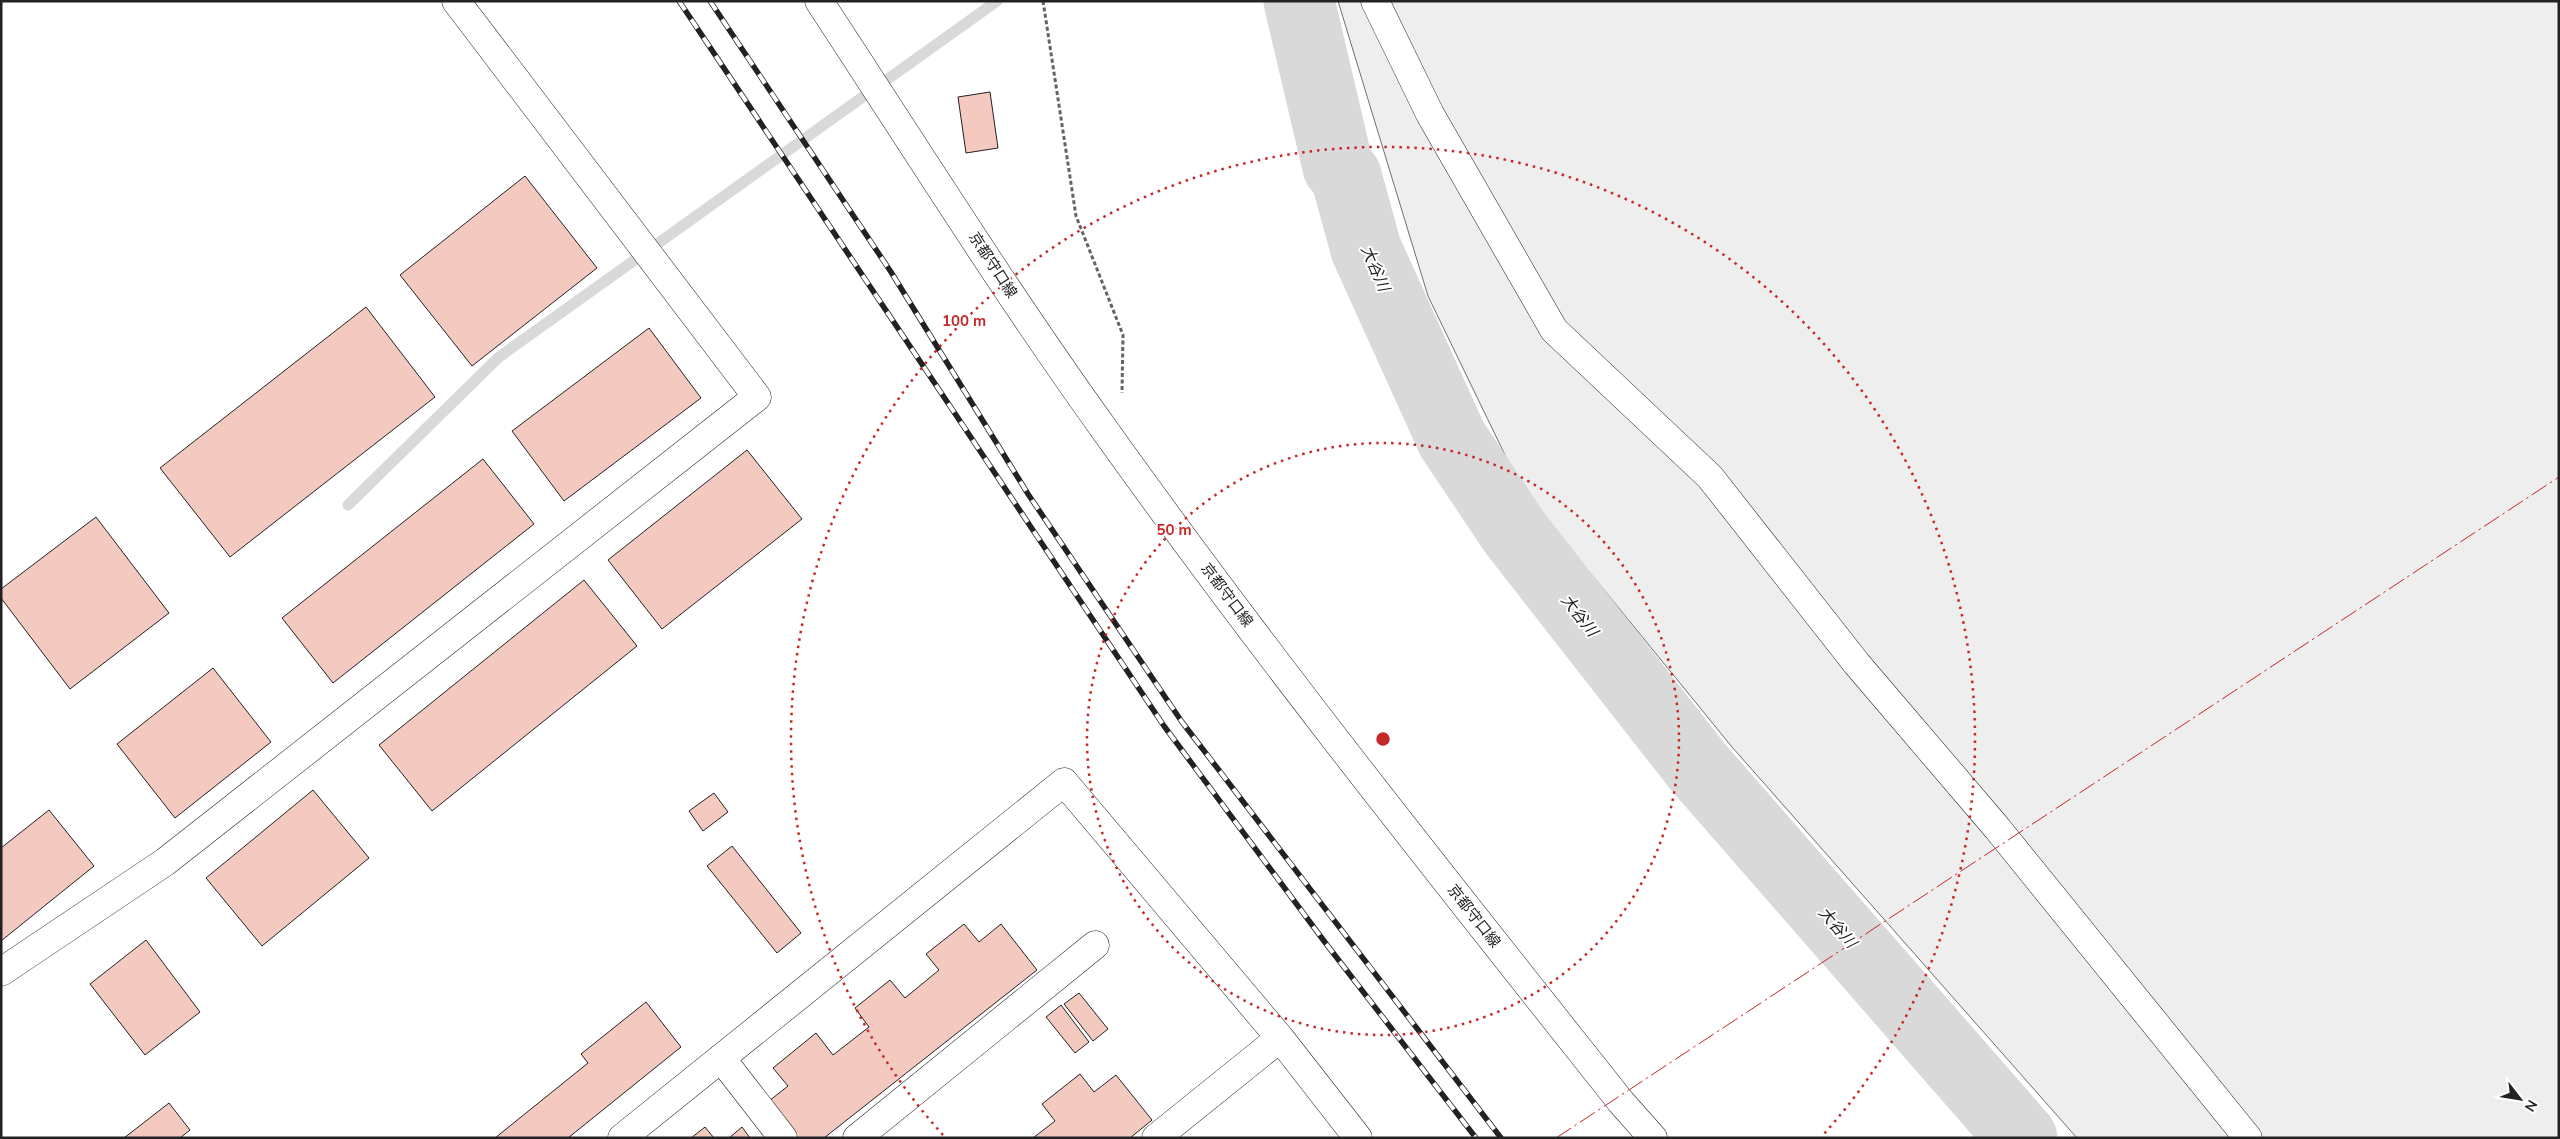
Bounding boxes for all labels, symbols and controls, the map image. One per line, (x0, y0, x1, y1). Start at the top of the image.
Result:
street label: 京都守口線 (964, 228, 1022, 302)
water label: 大谷川 (1356, 242, 1395, 297)
text: 100 m (942, 311, 986, 331)
text: 50 m (1156, 520, 1192, 540)
street label: 京都守口線 (1196, 559, 1258, 631)
water label: 大谷川 (1556, 590, 1604, 643)
centre of rings (1374, 730, 1392, 748)
street label: 京都守口線 (1443, 880, 1505, 952)
water label: 大谷川 (1813, 902, 1863, 954)
north arrow (2495, 1074, 2545, 1124)
text: N (2520, 1096, 2542, 1115)

